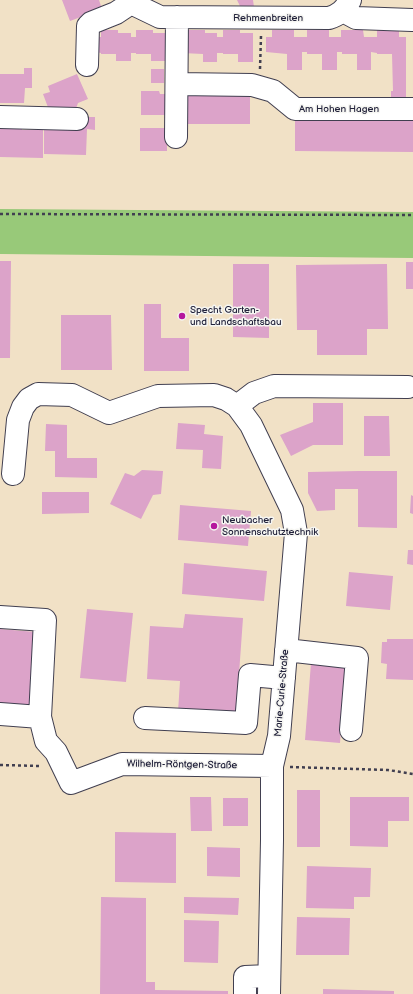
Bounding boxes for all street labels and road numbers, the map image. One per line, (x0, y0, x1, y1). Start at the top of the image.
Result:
street label: Rehmenbreiten (233, 12, 303, 24)
street label: Am Hohen Hagen (299, 103, 379, 115)
street label: Marie-Curie-Straße (272, 649, 292, 737)
street label: Wilhelm-Röntgen-Straße (127, 758, 237, 772)

